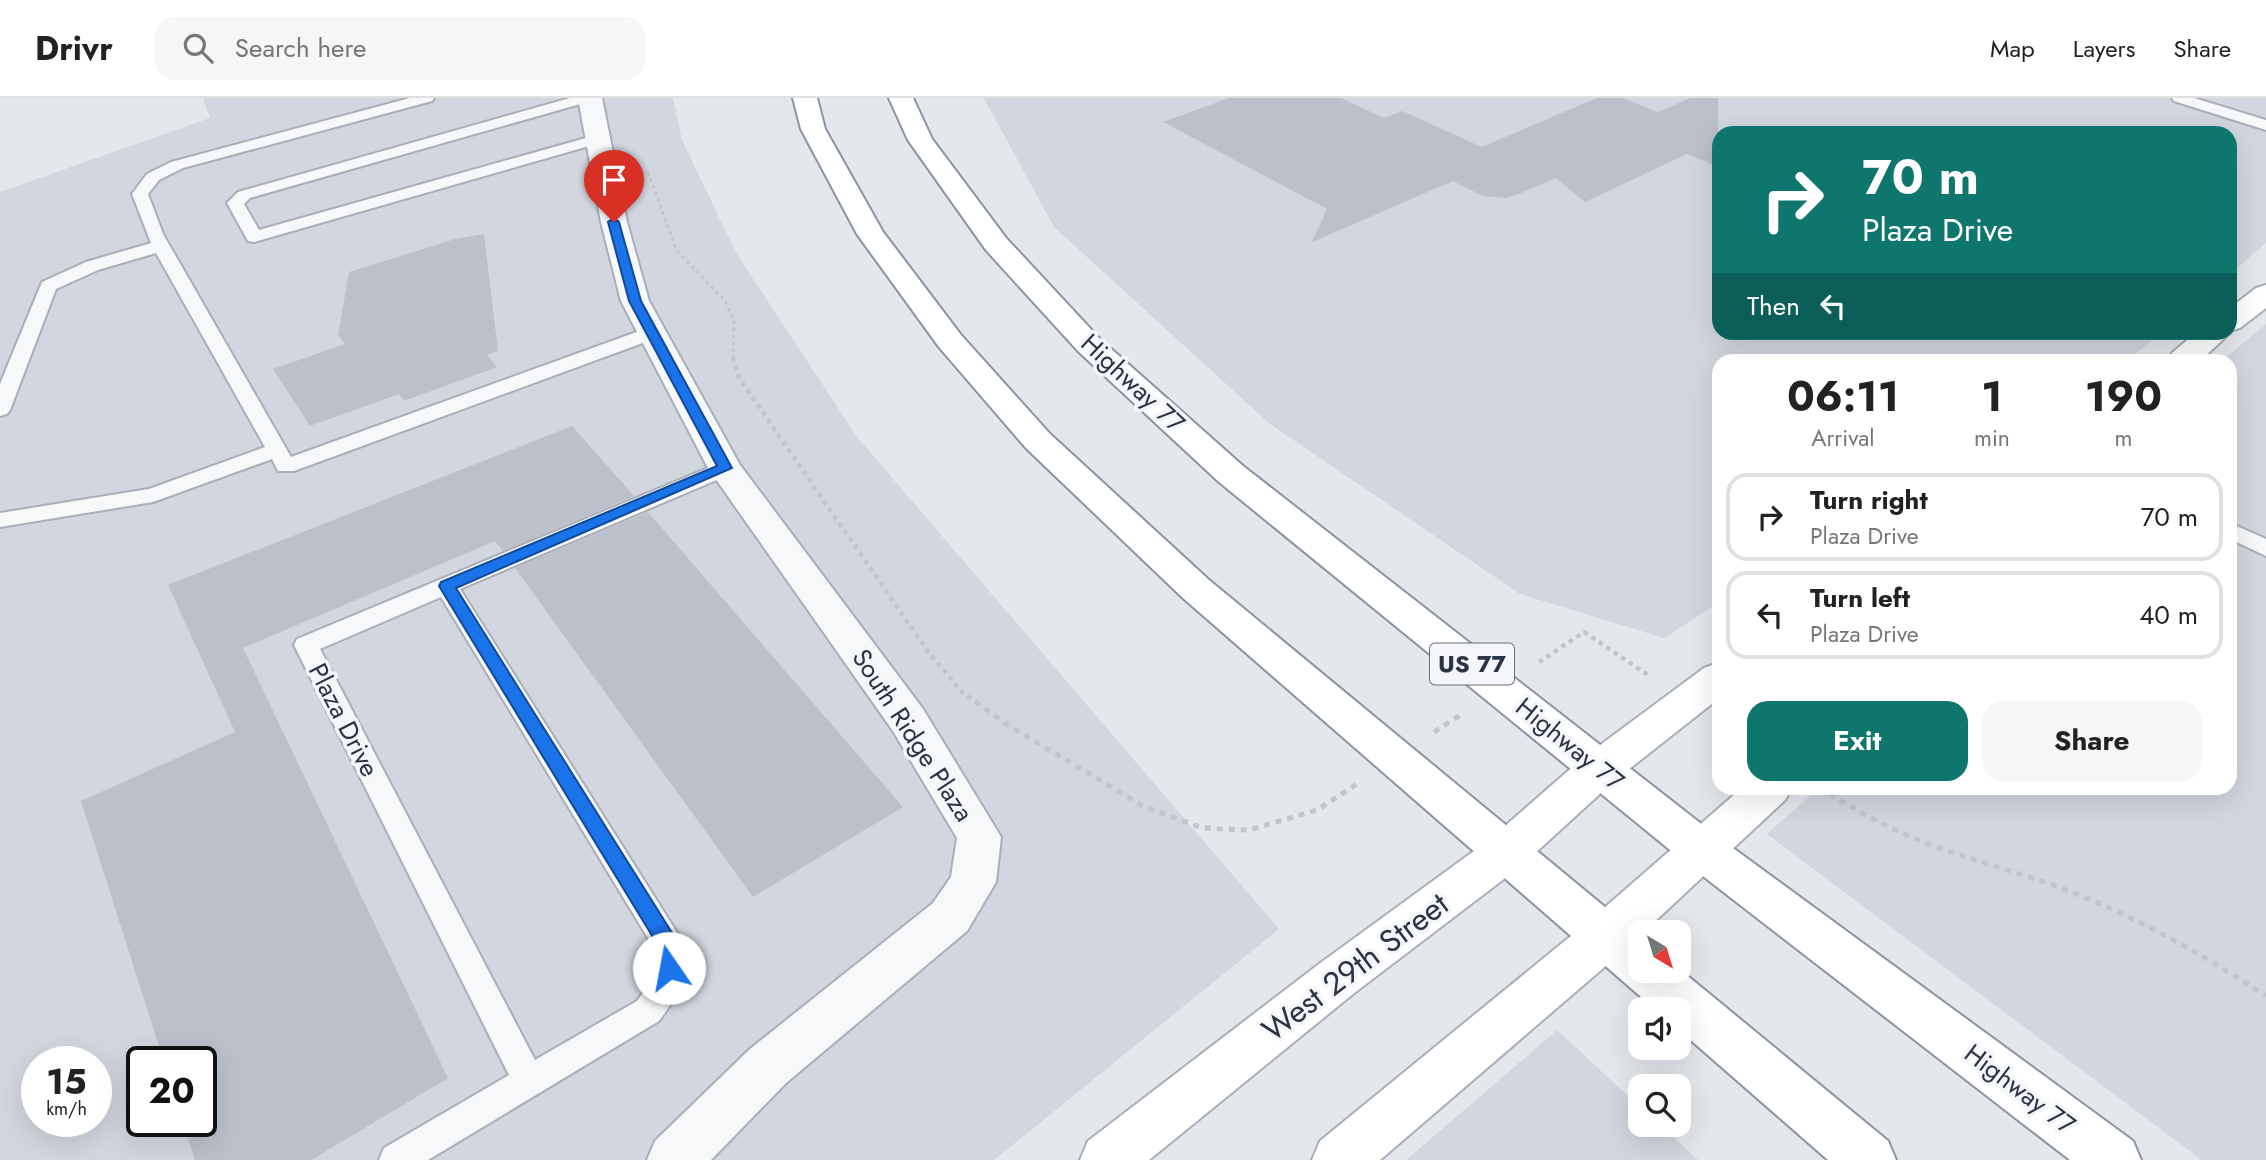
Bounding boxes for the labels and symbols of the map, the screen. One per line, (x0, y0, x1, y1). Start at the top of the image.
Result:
pin (584, 150, 644, 222)
street label: Highway 77 (1072, 325, 1194, 442)
street label: South Ridge Plaza (843, 641, 983, 829)
road number: US 77 (1430, 644, 1514, 684)
street label: Plaza Drive (299, 657, 389, 783)
street label: Highway 77 (1507, 688, 1633, 800)
street label: West 29th Street (1252, 881, 1458, 1052)
north arrow (1628, 920, 1690, 984)
position arrow (632, 931, 706, 1005)
street label: Highway 77 (1957, 1035, 2084, 1144)
speed limit sign: 20 (126, 1046, 217, 1137)

